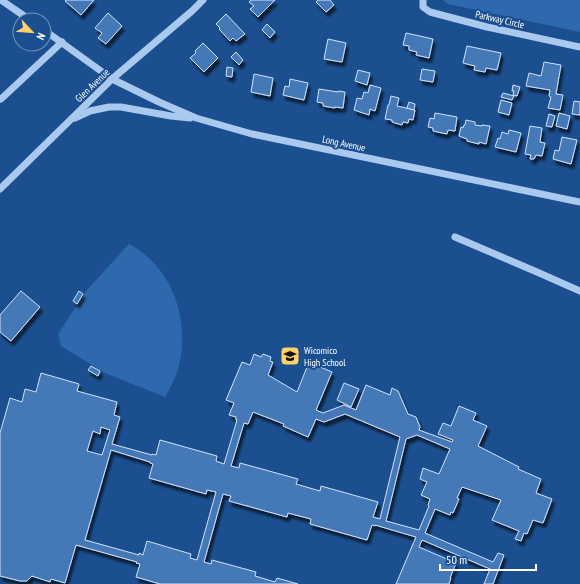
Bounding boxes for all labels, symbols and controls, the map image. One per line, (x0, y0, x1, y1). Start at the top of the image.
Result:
street label: Parkway Circle (474, 8, 526, 31)
north arrow (12, 12, 52, 52)
text: N (33, 31, 49, 42)
street label: Glen Avenue (72, 66, 112, 105)
street label: Long Avenue (321, 133, 367, 154)
place label: Wicomico High School (304, 344, 346, 369)
school or university icon: Wicomico High School (279, 345, 301, 367)
scale bar (440, 546, 536, 572)
text: 50 m (446, 552, 467, 567)

